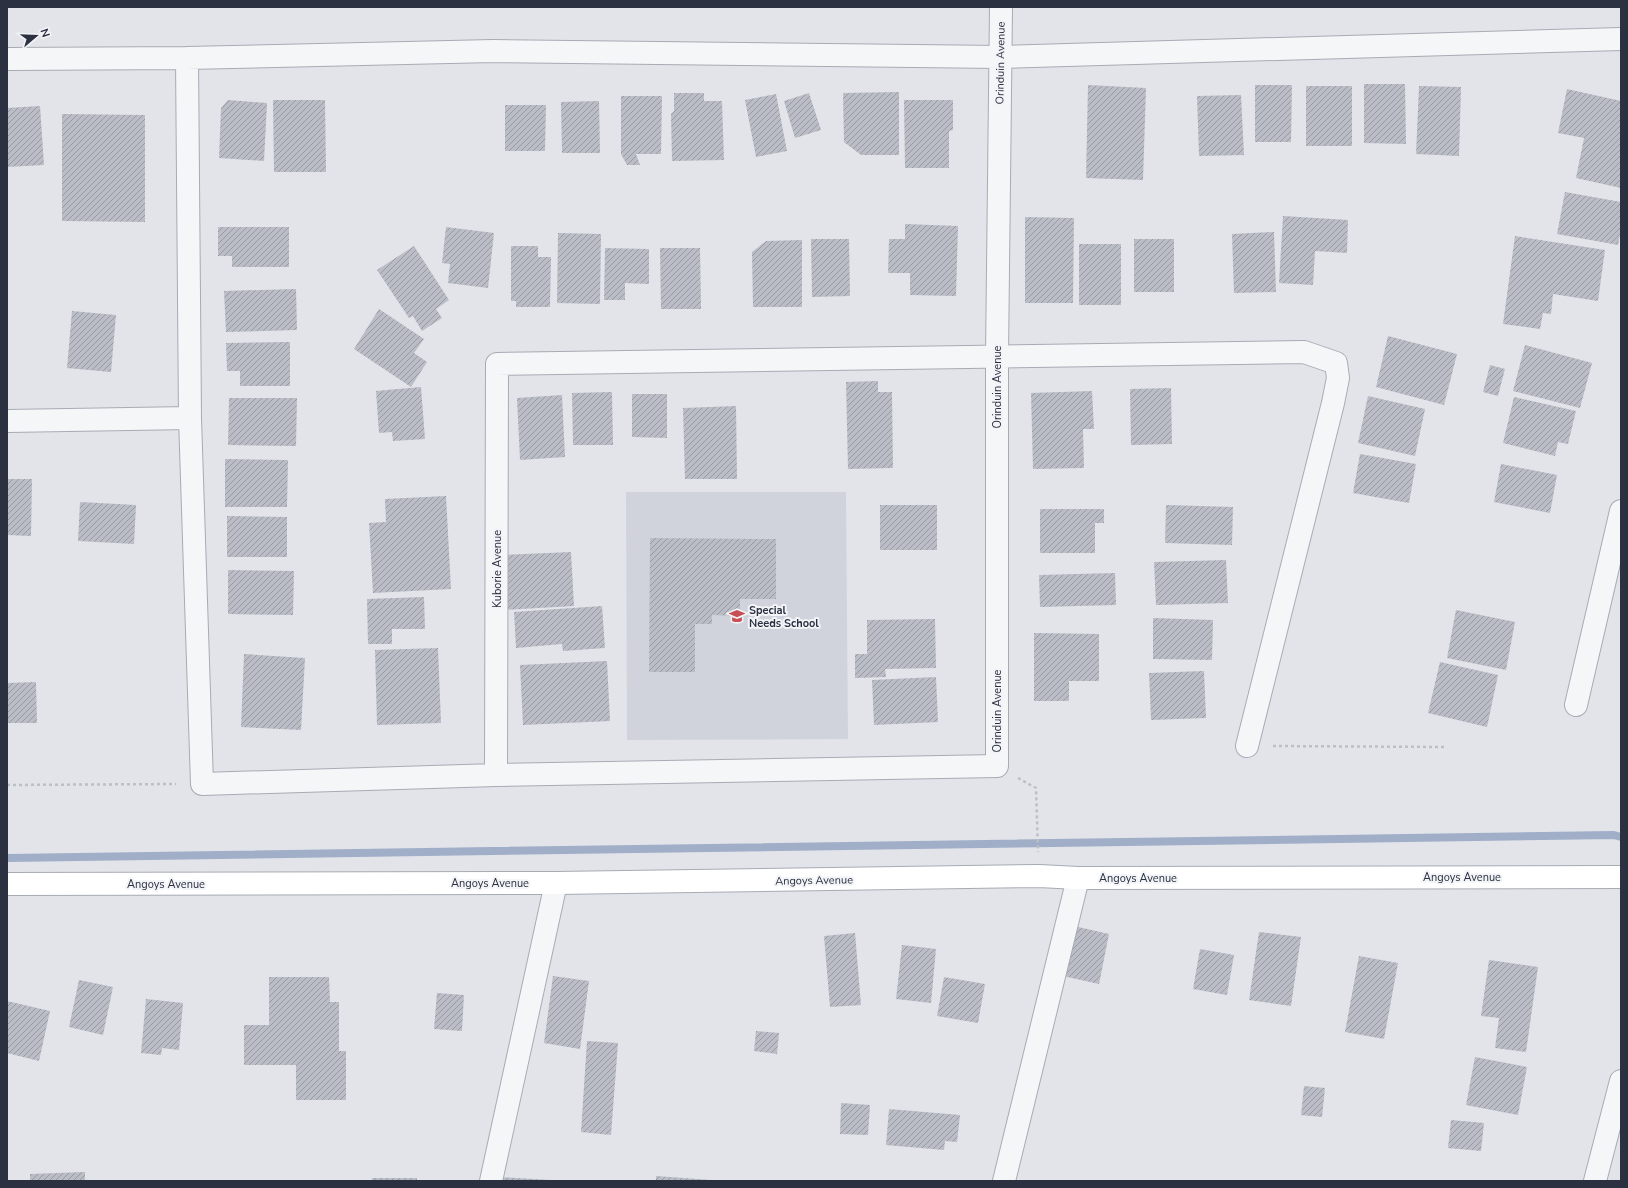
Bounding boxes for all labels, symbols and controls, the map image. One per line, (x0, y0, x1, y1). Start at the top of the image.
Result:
north arrow (16, 16, 56, 56)
street label: Orinduin Avenue (992, 21, 1009, 105)
text: N (37, 27, 53, 39)
street label: Orinduin Avenue (990, 345, 1005, 428)
street label: Kuborie Avenue (490, 530, 505, 608)
place label: Special Needs School (749, 603, 819, 631)
school or university icon: Special Needs School (728, 607, 746, 625)
street label: Orinduin Avenue (990, 669, 1005, 752)
street label: Angoys Avenue (1423, 870, 1501, 885)
street label: Angoys Avenue (1099, 871, 1177, 886)
street label: Angoys Avenue (775, 872, 853, 889)
street label: Angoys Avenue (451, 876, 529, 891)
street label: Angoys Avenue (127, 877, 205, 892)

